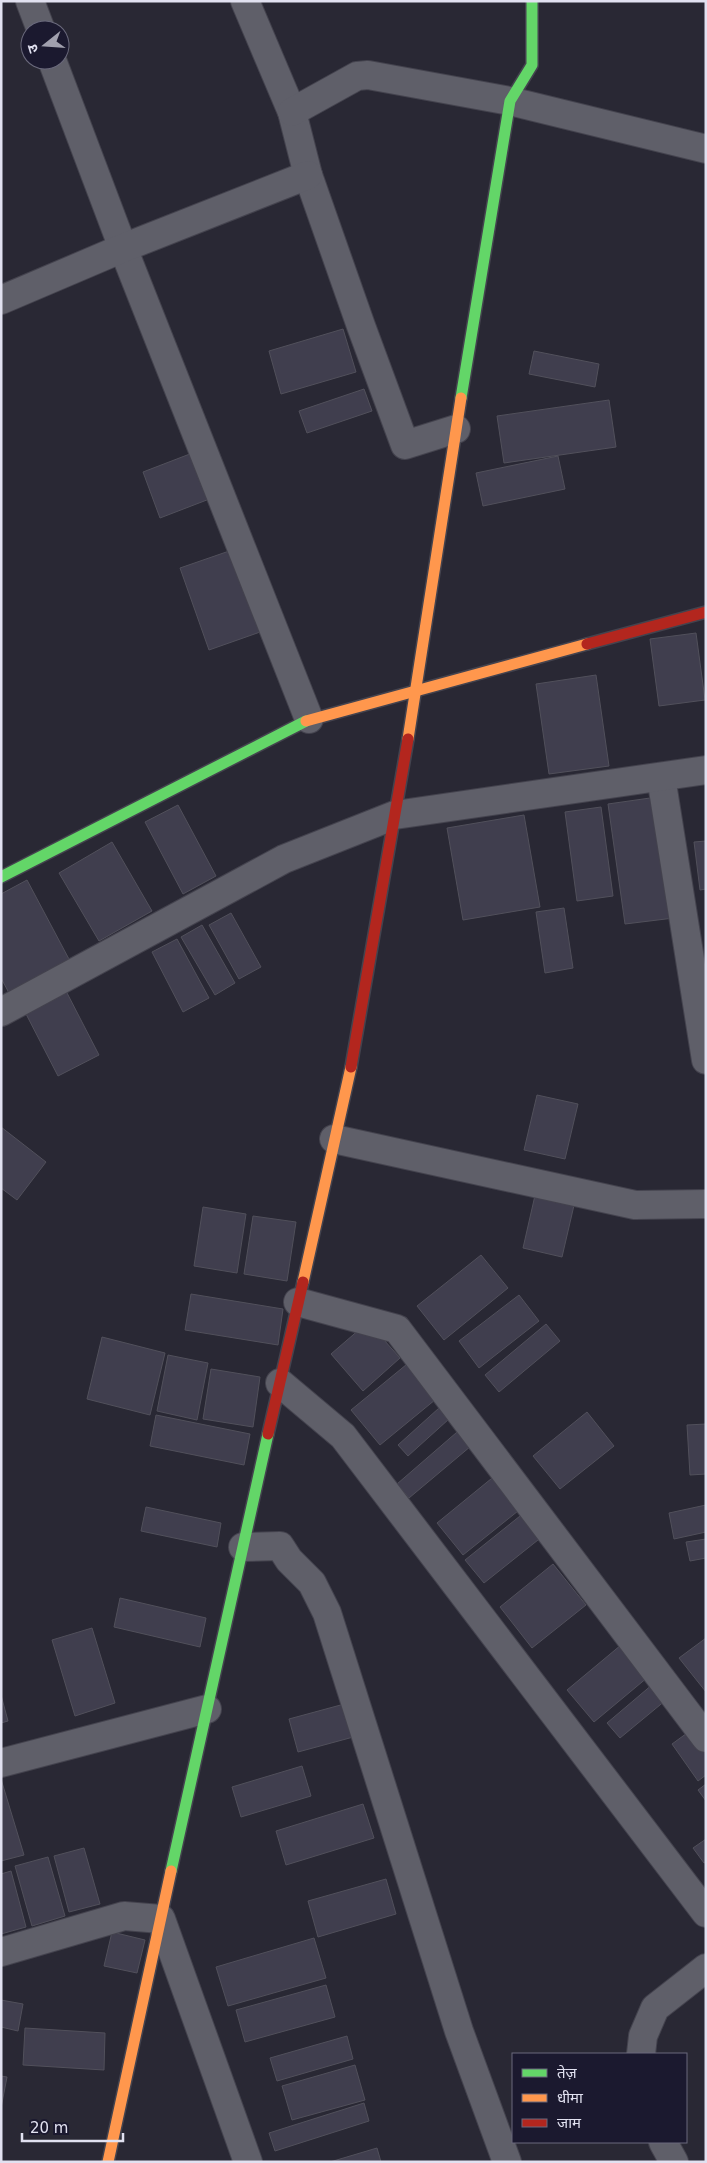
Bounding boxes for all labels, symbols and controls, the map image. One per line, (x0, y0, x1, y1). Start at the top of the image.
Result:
north arrow (20, 20, 70, 70)
text: उ (23, 42, 41, 55)
legend (512, 2053, 687, 2143)
text: तेज़ (557, 2064, 578, 2082)
text: धीमा (557, 2089, 584, 2107)
scale bar (22, 2110, 124, 2142)
text: जाम (557, 2114, 582, 2132)
text: 20 m (30, 2119, 68, 2137)

